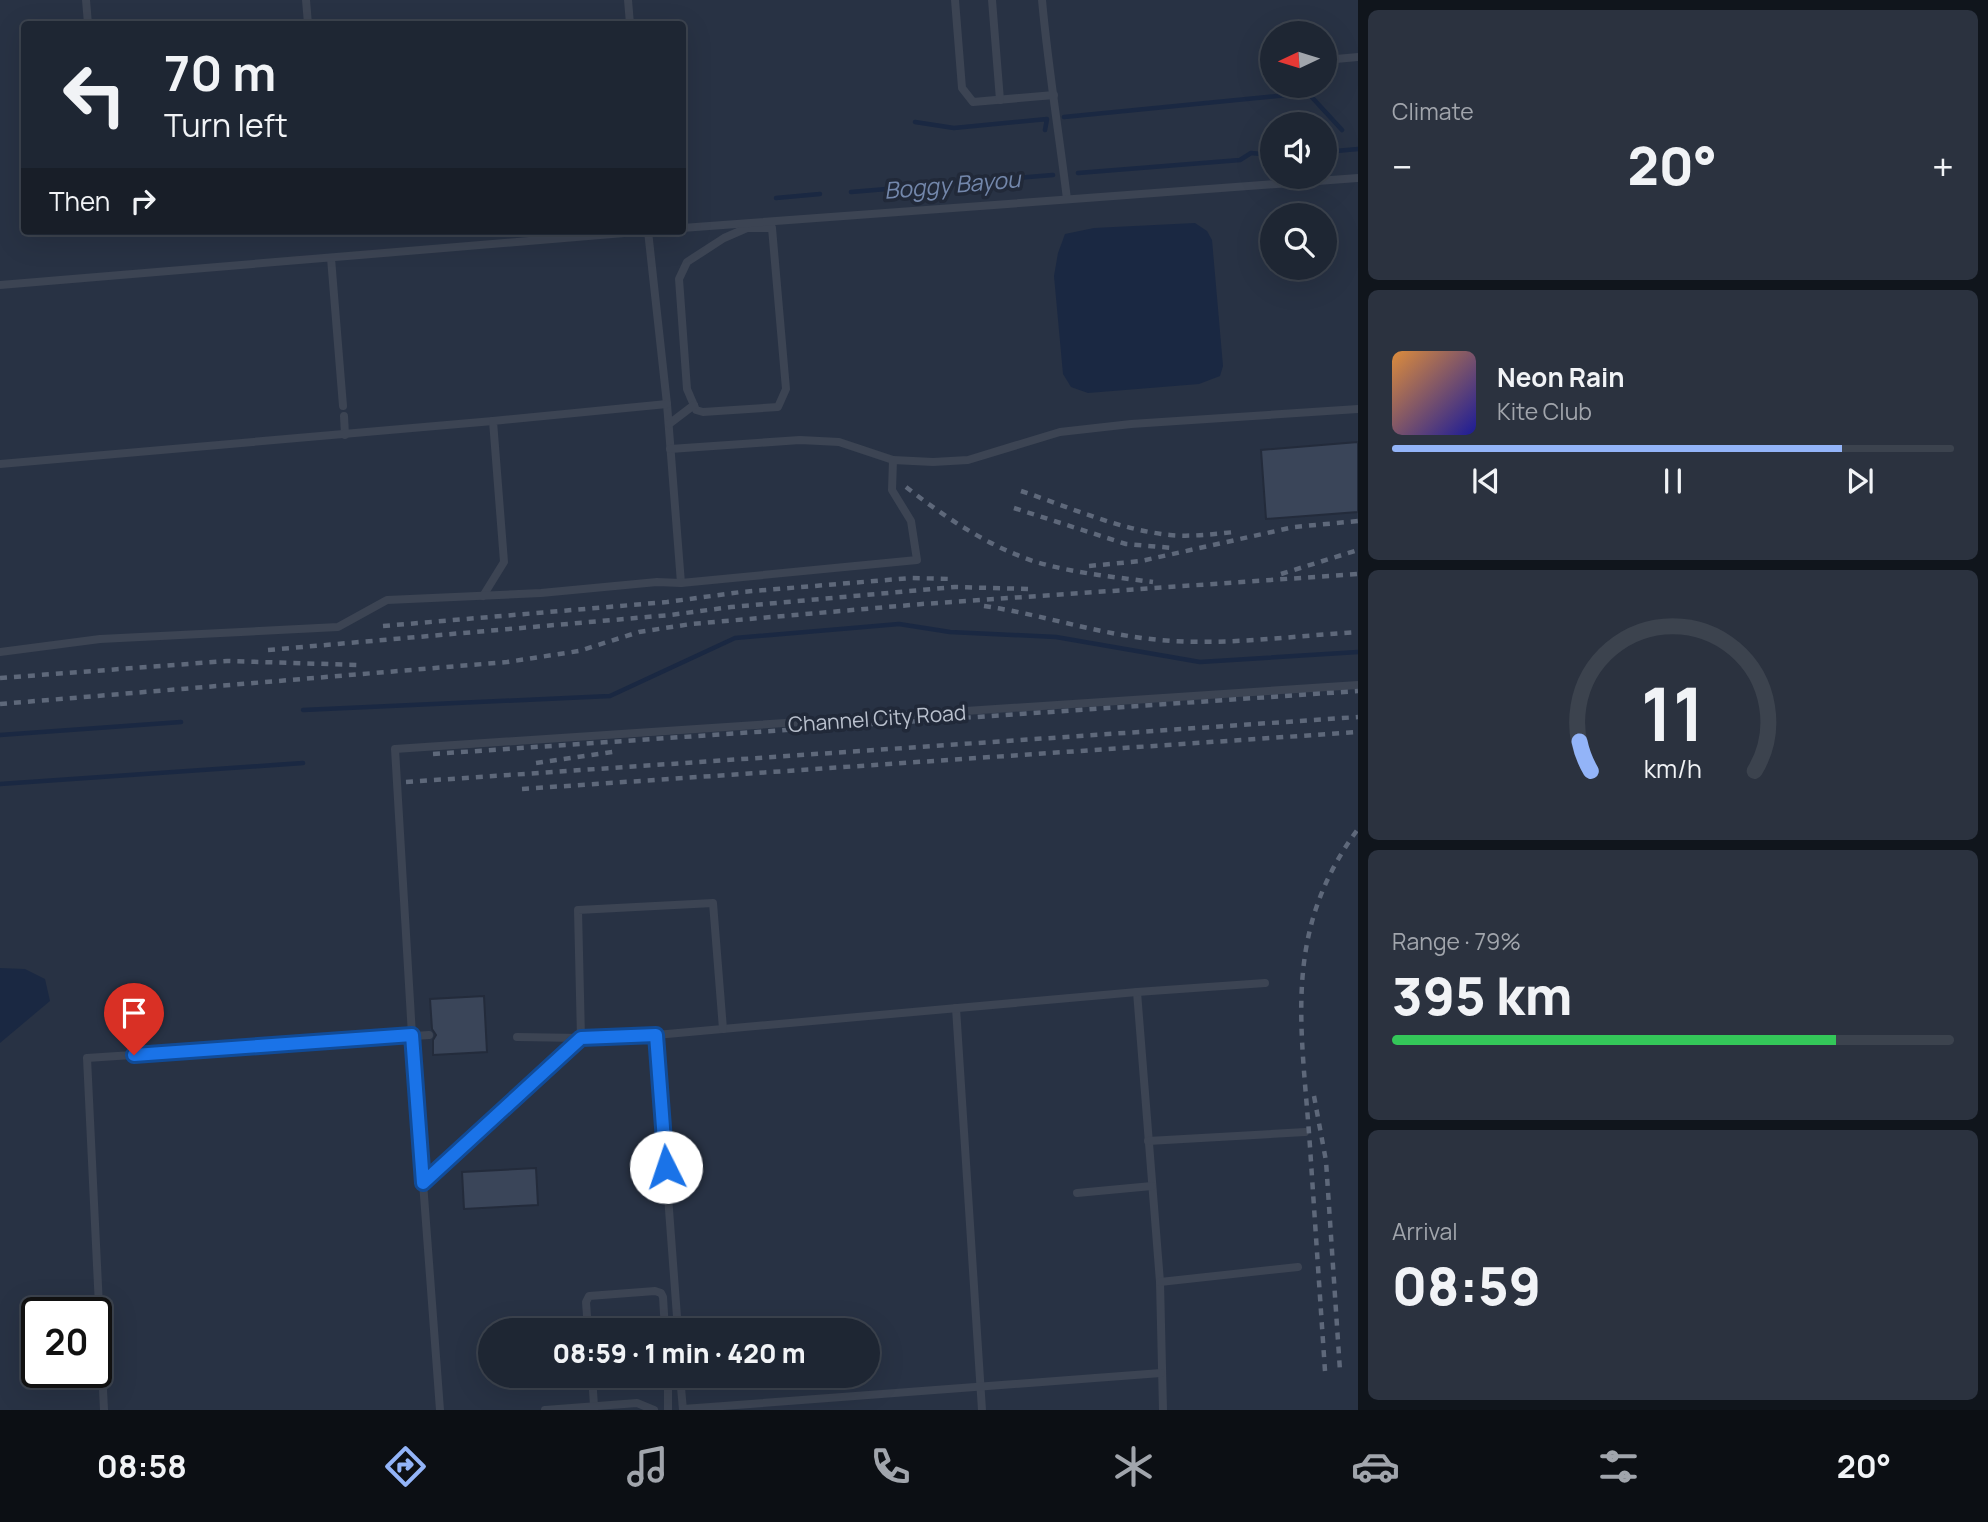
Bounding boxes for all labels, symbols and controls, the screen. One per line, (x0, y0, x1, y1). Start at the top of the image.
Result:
north arrow (1260, 21, 1337, 98)
map controls (1260, 21, 1337, 280)
text: 70 m (164, 39, 276, 106)
icon: left (49, 49, 140, 140)
text: Climate (1392, 95, 1474, 127)
text: Turn left (164, 103, 288, 147)
button: sound (1260, 112, 1337, 189)
text: 20° (1627, 130, 1717, 201)
text: − (1392, 140, 1413, 192)
text: + (1932, 140, 1954, 192)
water label: Boggy Bayou (882, 162, 1024, 206)
icon: right (124, 182, 162, 220)
text: Then (49, 183, 110, 219)
button: search (1260, 203, 1337, 280)
text: Neon Rain (1497, 359, 1625, 395)
text: Kite Club (1497, 395, 1592, 427)
icon: previous (1467, 462, 1505, 500)
icon: pause (1654, 462, 1692, 500)
icon: next (1841, 462, 1879, 500)
text: 11 (1641, 663, 1705, 763)
street label: Channel City Road (787, 698, 967, 738)
text: km/h (1644, 751, 1702, 786)
text: Range · 79% (1392, 925, 1521, 957)
text: 395 km (1392, 960, 1572, 1031)
pin (104, 983, 164, 1055)
icon: arrive (115, 994, 153, 1032)
position arrow (629, 1130, 703, 1204)
text: Arrival (1392, 1215, 1458, 1247)
text: 08:59 (1392, 1250, 1541, 1321)
speed limit sign: 20 (21, 1297, 112, 1388)
text: 08:59 · 1 min · 420 m (552, 1335, 806, 1371)
icon: directions (381, 1442, 430, 1491)
icon: music (623, 1442, 672, 1491)
icon: phone (866, 1442, 915, 1491)
icon: climate (1109, 1442, 1158, 1491)
icon: car (1351, 1442, 1400, 1491)
icon: filters (1594, 1442, 1643, 1491)
text: 08:58 (97, 1444, 187, 1488)
text: 20° (1837, 1444, 1891, 1488)

